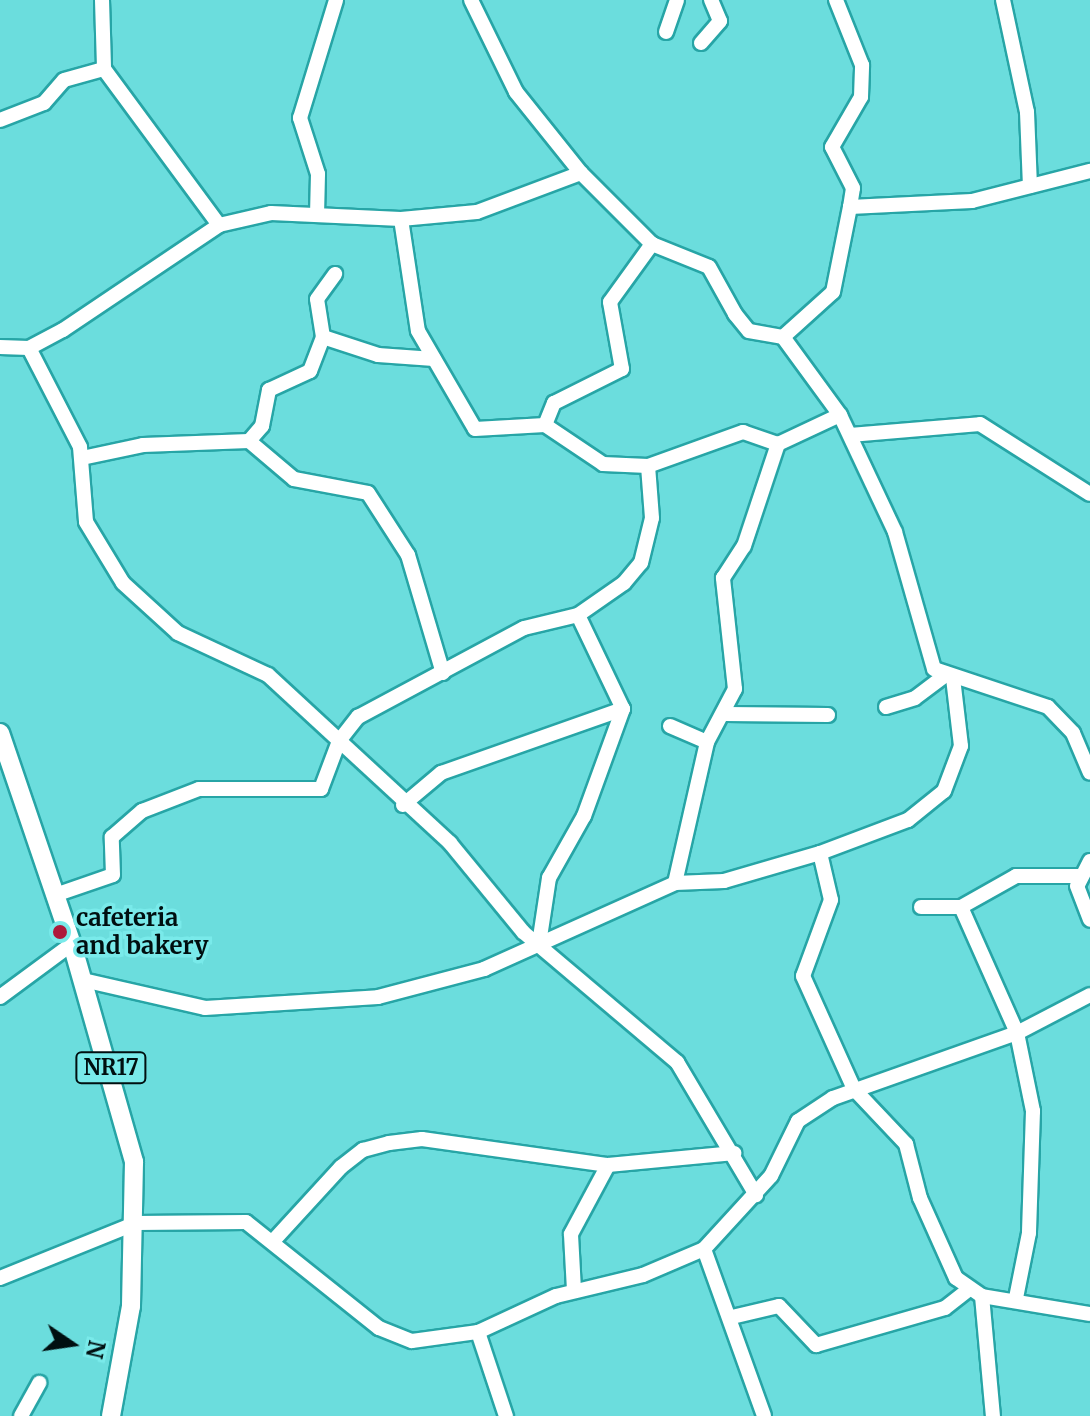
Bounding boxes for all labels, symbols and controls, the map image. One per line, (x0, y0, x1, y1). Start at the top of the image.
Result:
place label: cafeteria and bakery (76, 904, 208, 960)
marker: cafeteria and bakery (51, 923, 69, 941)
road number: NR17 (75, 1050, 147, 1086)
north arrow (32, 1304, 112, 1384)
text: N (80, 1338, 111, 1361)

